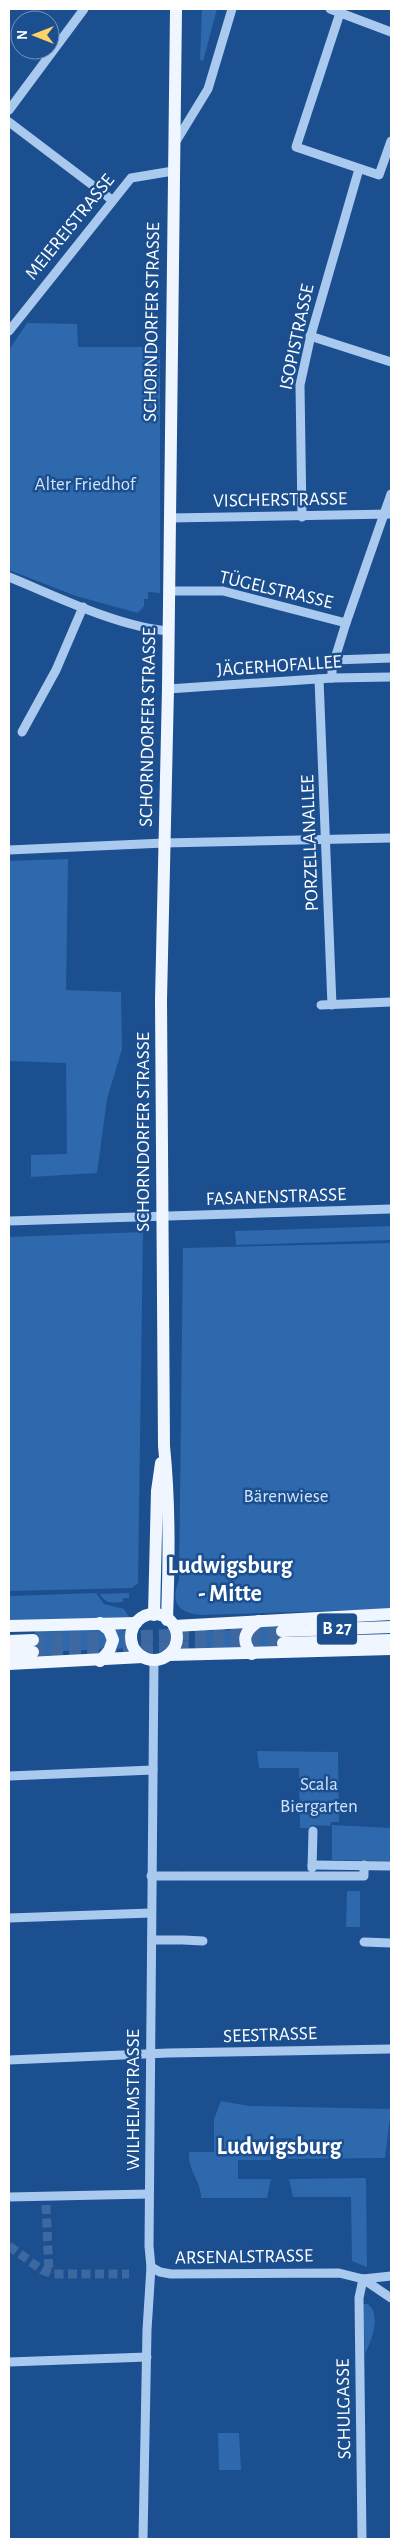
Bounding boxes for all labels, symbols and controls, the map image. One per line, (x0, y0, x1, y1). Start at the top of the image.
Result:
north arrow (10, 10, 60, 60)
text: N (16, 30, 30, 40)
street label: MEIEREISTRASSE (22, 171, 118, 283)
street label: SCHORNDORFER STRASSE (141, 222, 163, 422)
street label: ISOPISTRASSE (277, 282, 317, 392)
park label: Alter Friedhof (35, 475, 137, 494)
street label: VISCHERSTRASSE (213, 489, 347, 511)
street label: TÜGELSTRASSE (217, 567, 335, 612)
street label: SCHORNDORFER STRASSE (137, 627, 159, 827)
street label: JÄGERHOFALLEE (216, 651, 342, 680)
street label: PORZELLANALLEE (298, 774, 322, 912)
street label: SCHORNDORFER STRASSE (134, 1032, 153, 1232)
street label: FASANENSTRASSE (206, 1185, 346, 1209)
park label: Bärenwiese (243, 1487, 329, 1506)
district label: Ludwigsburg - Mitte (168, 1554, 293, 1606)
road number: B 27 (317, 1614, 357, 1645)
park label: Scala Biergarten (280, 1775, 358, 1816)
street label: SEESTRASSE (223, 2024, 317, 2046)
street label: WILHELMSTRASSE (124, 2029, 143, 2171)
district label: Ludwigsburg (217, 2135, 342, 2159)
street label: ARSENALSTRASSE (175, 2246, 313, 2268)
street label: SCHULGASSE (334, 2359, 354, 2459)

